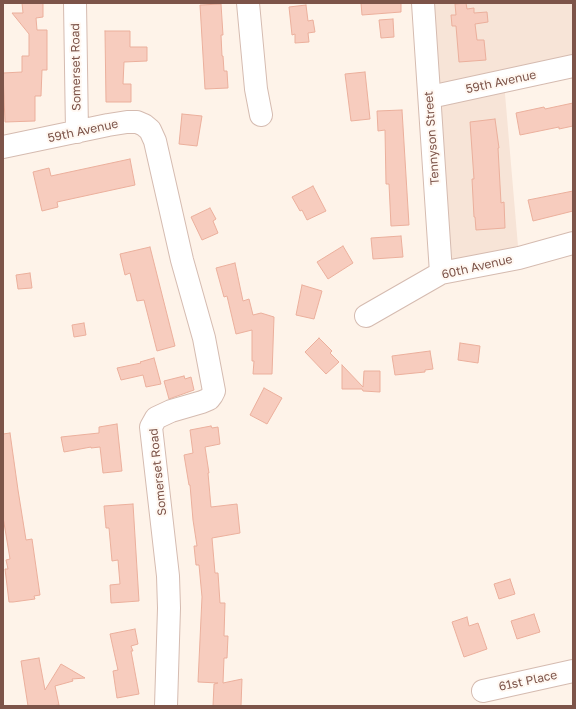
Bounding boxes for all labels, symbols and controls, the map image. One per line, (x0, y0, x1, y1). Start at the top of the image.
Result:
street label: Somerset Road (68, 23, 84, 111)
street label: 59th Avenue (464, 67, 538, 97)
street label: Tennyson Street (422, 91, 442, 185)
street label: 59th Avenue (46, 116, 120, 146)
street label: 60th Avenue (440, 252, 514, 282)
street label: Somerset Road (146, 428, 170, 516)
street label: 61st Place (498, 668, 558, 694)

